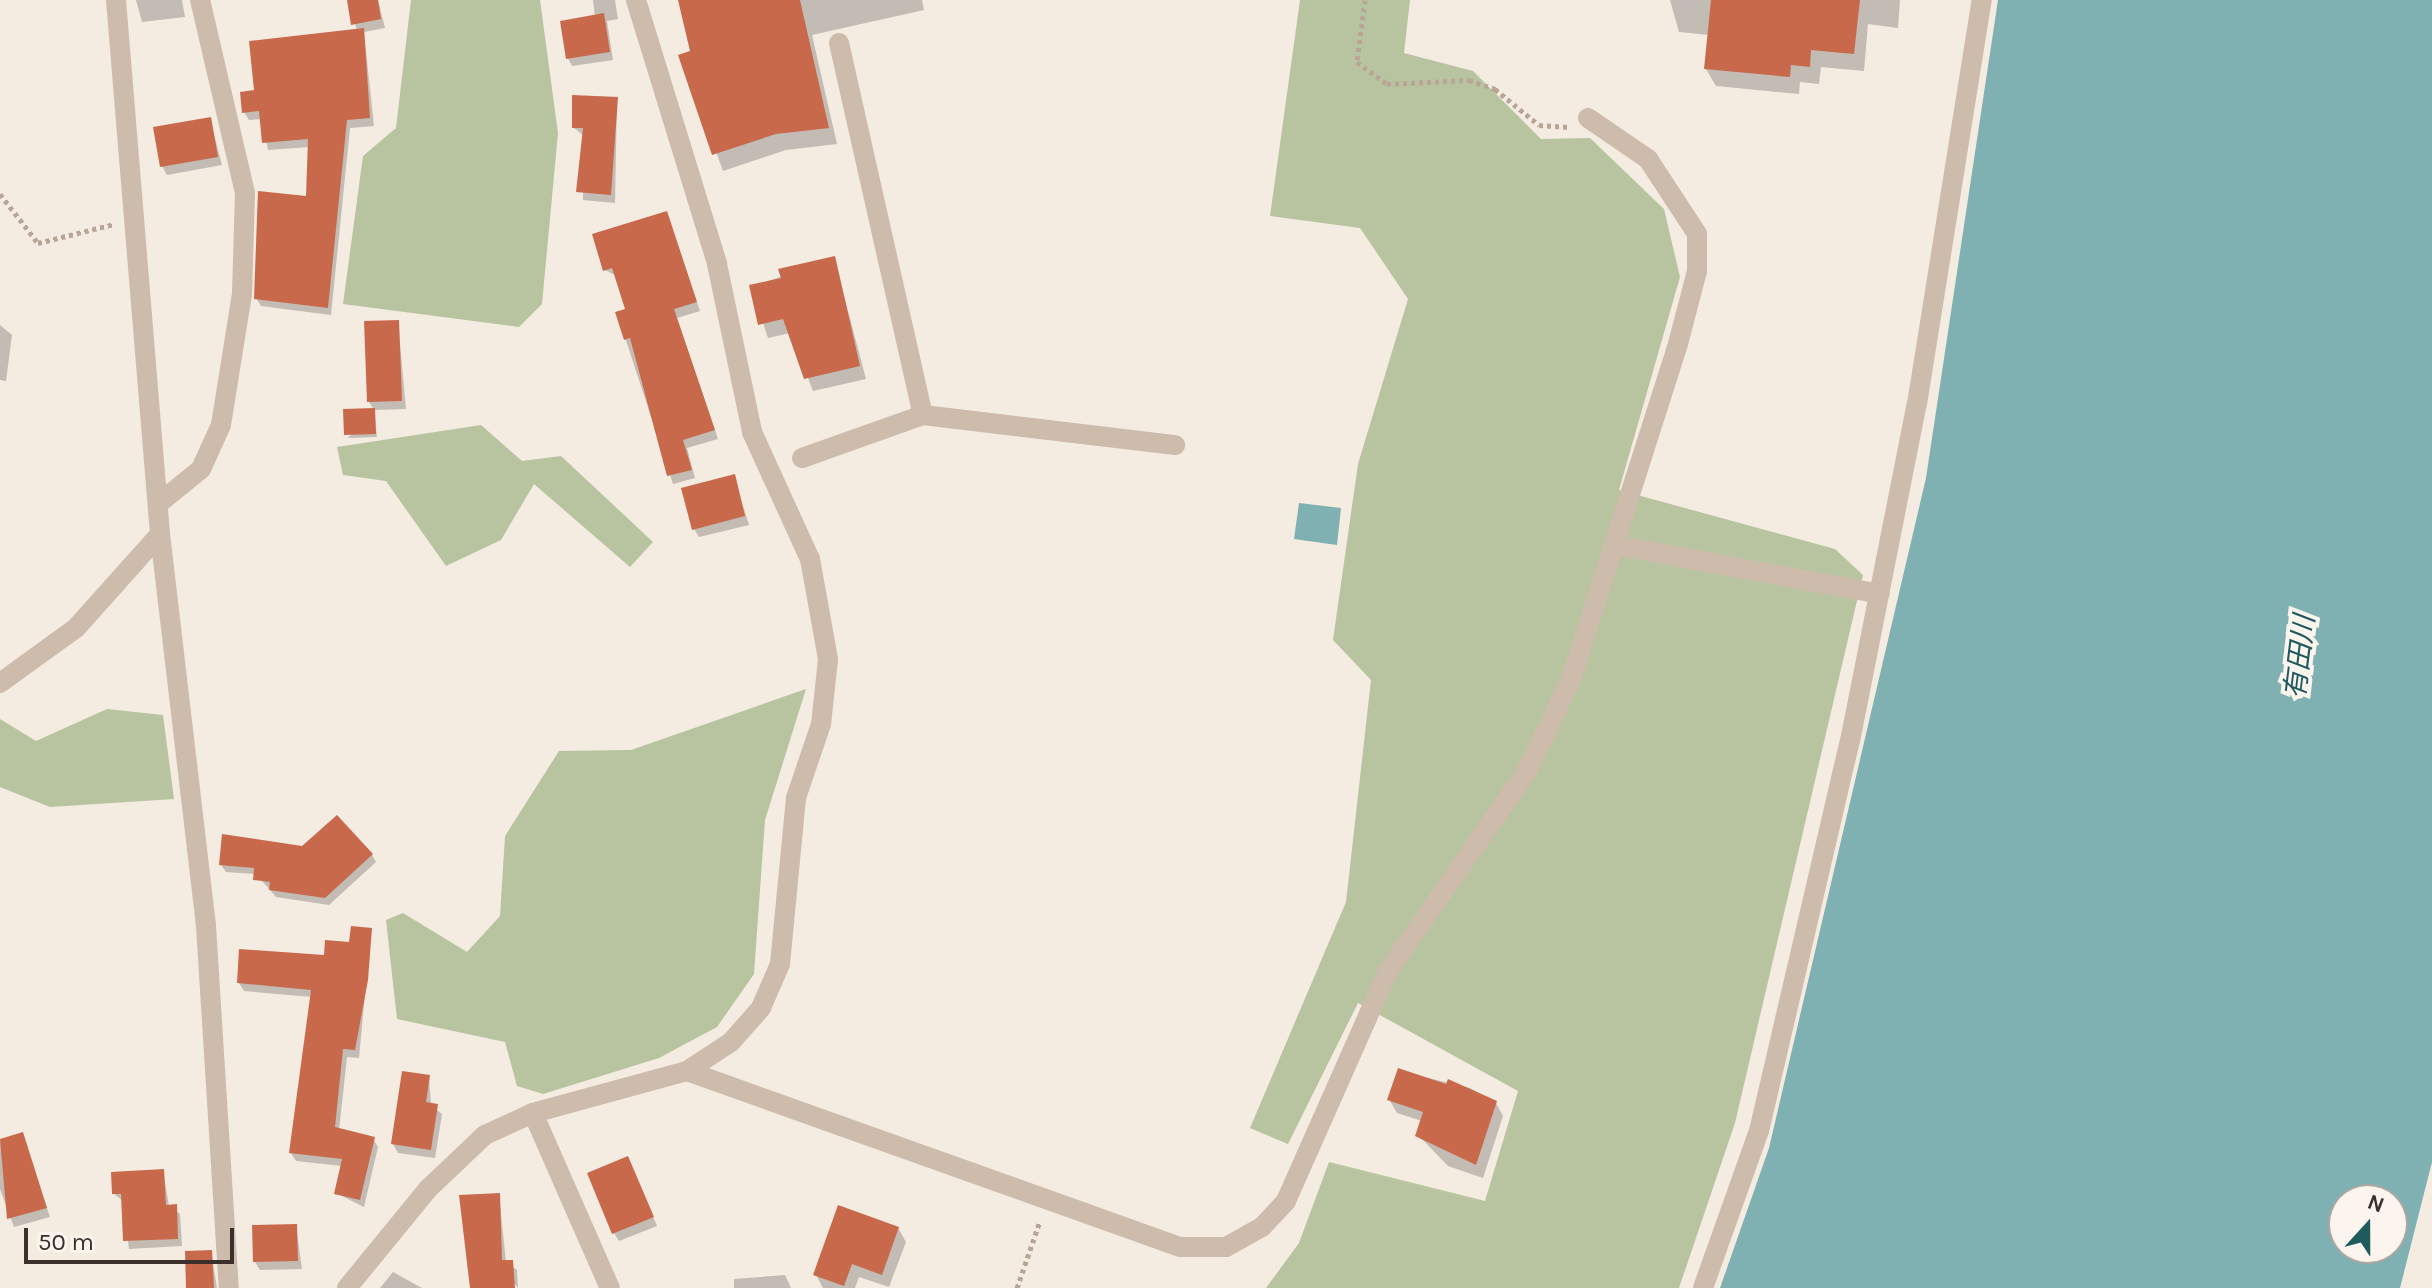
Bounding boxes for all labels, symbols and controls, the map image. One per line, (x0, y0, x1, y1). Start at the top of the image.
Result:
water label: 有田川 (2278, 613, 2322, 701)
north arrow (2328, 1184, 2408, 1264)
text: N (2364, 1188, 2388, 1218)
scale bar (28, 1212, 238, 1262)
text: 50 m (38, 1228, 94, 1256)

